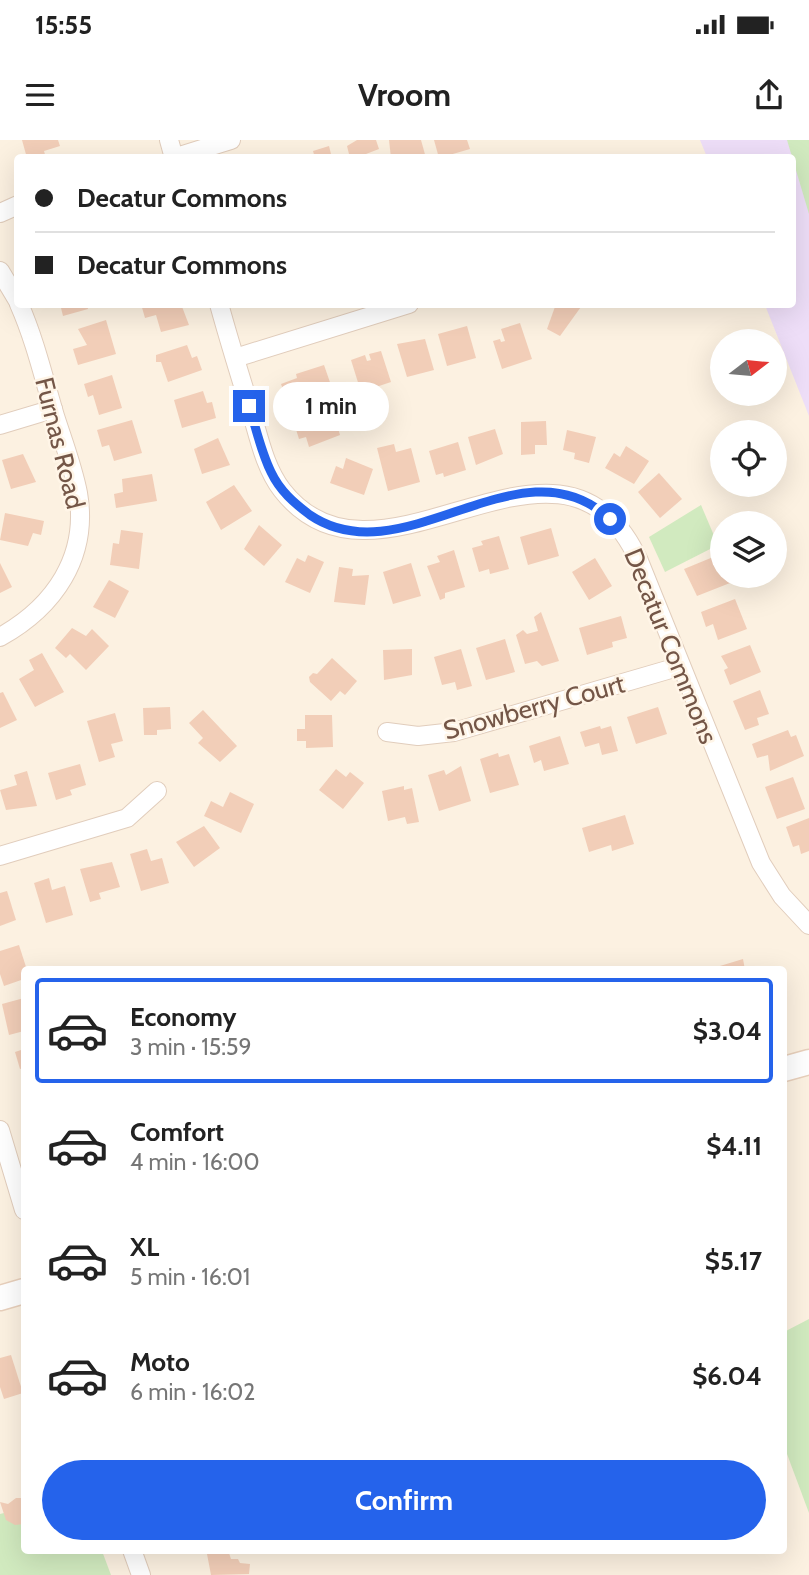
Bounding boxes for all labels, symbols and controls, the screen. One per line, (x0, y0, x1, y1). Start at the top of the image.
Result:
text: 15:55 (35, 9, 92, 41)
text: Vroom (358, 75, 451, 114)
icon: menu (21, 76, 59, 114)
icon: share (750, 76, 788, 114)
text: Decatur Commons (77, 182, 287, 214)
text: Decatur Commons (77, 249, 287, 281)
north arrow (710, 329, 788, 406)
map controls (710, 329, 787, 588)
street label: Furnas Road (28, 374, 92, 512)
callout: 1 min (274, 382, 389, 430)
route end (233, 390, 265, 422)
text: 1 min (305, 392, 357, 420)
button: locate (710, 420, 787, 497)
route start (594, 503, 626, 535)
button: layers (710, 511, 787, 588)
street label: Decatur Commons (617, 544, 725, 748)
street label: Snowberry Court (440, 667, 628, 747)
icon: car (46, 999, 109, 1062)
text: Economy (130, 1001, 236, 1033)
text: $3.04 (693, 1015, 762, 1047)
text: 3 min · 15:59 (130, 1033, 252, 1061)
icon: car (46, 1114, 109, 1177)
text: Comfort (130, 1116, 224, 1148)
text: $4.11 (706, 1130, 762, 1162)
text: 4 min · 16:00 (130, 1148, 260, 1176)
icon: car (46, 1229, 109, 1292)
text: XL (130, 1231, 159, 1263)
text: $5.17 (705, 1245, 762, 1277)
text: 5 min · 16:01 (130, 1263, 250, 1291)
icon: car (46, 1344, 109, 1407)
text: Moto (130, 1346, 190, 1378)
text: $6.04 (692, 1360, 762, 1392)
text: 6 min · 16:02 (130, 1378, 255, 1406)
button: Confirm (42, 1460, 766, 1540)

